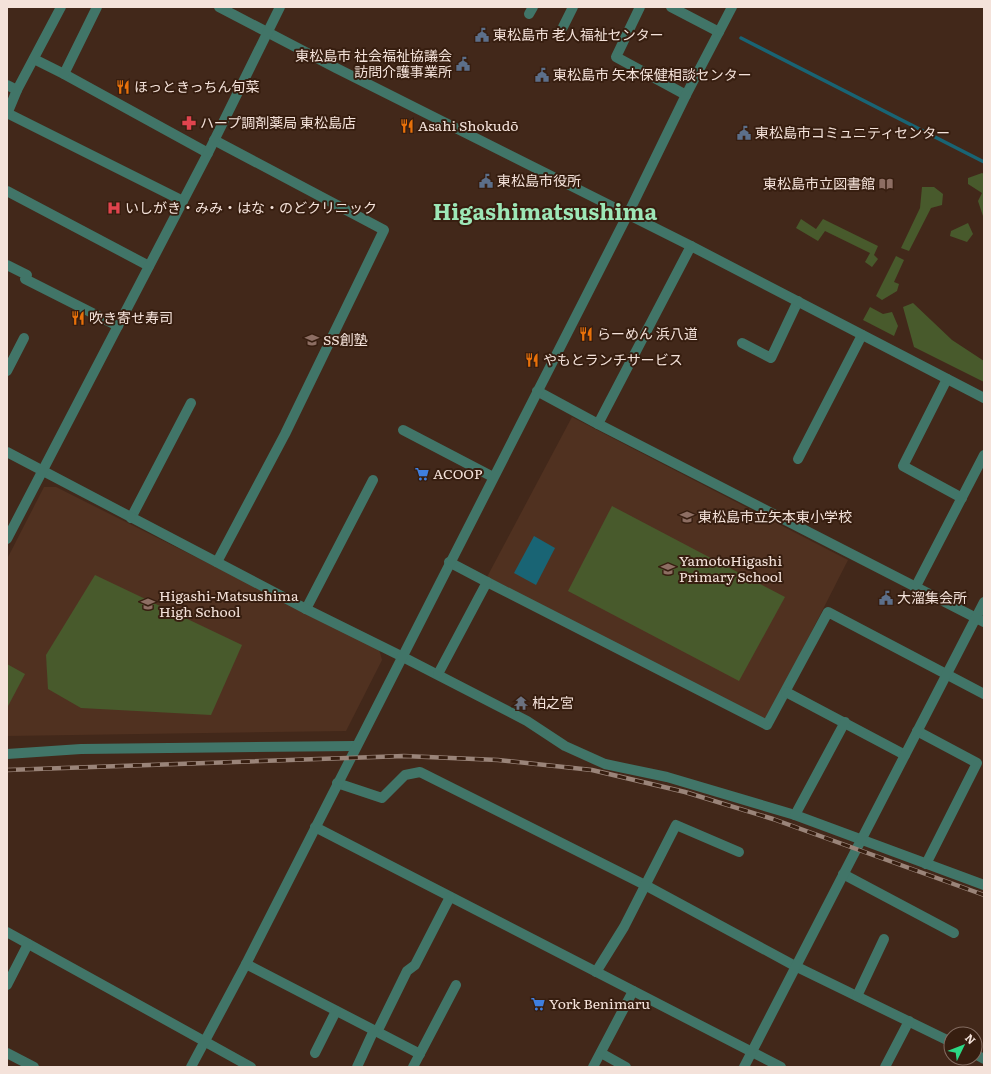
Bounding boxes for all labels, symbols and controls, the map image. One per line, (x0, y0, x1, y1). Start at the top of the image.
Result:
place label: 東松島市 老人福祉センター (493, 24, 664, 44)
public building icon: 東松島市 老人福祉センター (474, 27, 490, 43)
place label: 東松島市 社会福祉協議会 訪問介護事業所 (295, 45, 452, 81)
public building icon: 東松島市 社会福祉協議会 訪問介護事業所 (455, 56, 471, 72)
place label: 東松島市 矢本保健相談センター (553, 64, 752, 84)
public building icon: 東松島市 矢本保健相談センター (534, 67, 550, 83)
place label: ほっときっちん旬菜 (134, 76, 259, 96)
restaurant icon: ほっときっちん旬菜 (115, 79, 131, 95)
place label: ハープ調剤薬局 東松島店 (200, 112, 356, 132)
pharmacy icon: ハープ調剤薬局 東松島店 (181, 115, 197, 131)
place label: Asahi Shokudō (418, 115, 518, 135)
restaurant icon: Asahi Shokudō (399, 118, 415, 134)
place label: 東松島市コミュニティセンター (755, 122, 950, 142)
public building icon: 東松島市コミュニティセンター (736, 125, 752, 141)
place label: 東松島市役所 (497, 170, 581, 190)
public building icon: 東松島市役所 (478, 173, 494, 189)
place label: 東松島市立図書館 (763, 173, 875, 193)
library icon: 東松島市立図書館 (878, 176, 894, 192)
district label: Higashimatsushima (433, 194, 657, 227)
place label: いしがき・みみ・はな・のどクリニック (125, 197, 377, 217)
hospital icon: いしがき・みみ・はな・のどクリニック (106, 200, 122, 216)
place label: 吹き寄せ寿司 (89, 307, 173, 327)
restaurant icon: 吹き寄せ寿司 (70, 310, 86, 326)
place label: らーめん 浜八道 (597, 323, 698, 343)
restaurant icon: らーめん 浜八道 (578, 326, 594, 342)
place label: SS創塾 (323, 329, 368, 349)
school or university icon: SS創塾 (304, 332, 320, 348)
place label: やもとランチサービス (543, 349, 683, 369)
restaurant icon: やもとランチサービス (524, 352, 540, 368)
place label: ACOOP (433, 463, 483, 483)
supermarket icon: ACOOP (414, 466, 430, 482)
place label: 東松島市立矢本東小学校 (698, 506, 852, 526)
school or university icon: 東松島市立矢本東小学校 (679, 509, 695, 525)
place label: YamotoHigashi Primary School (679, 550, 783, 586)
school or university icon: YamotoHigashi Primary School (660, 561, 676, 577)
place label: Higashi-Matsushima High School (159, 585, 299, 621)
place label: 大溜集会所 (897, 587, 967, 607)
public building icon: 大溜集会所 (878, 590, 894, 606)
school or university icon: Higashi-Matsushima High School (140, 596, 156, 612)
place label: 柏之宮 (532, 692, 574, 712)
temple icon: 柏之宮 (513, 695, 529, 711)
place label: York Benimaru (549, 993, 650, 1013)
supermarket icon: York Benimaru (530, 996, 546, 1012)
north arrow (943, 1026, 983, 1066)
text: N (962, 1030, 980, 1047)

